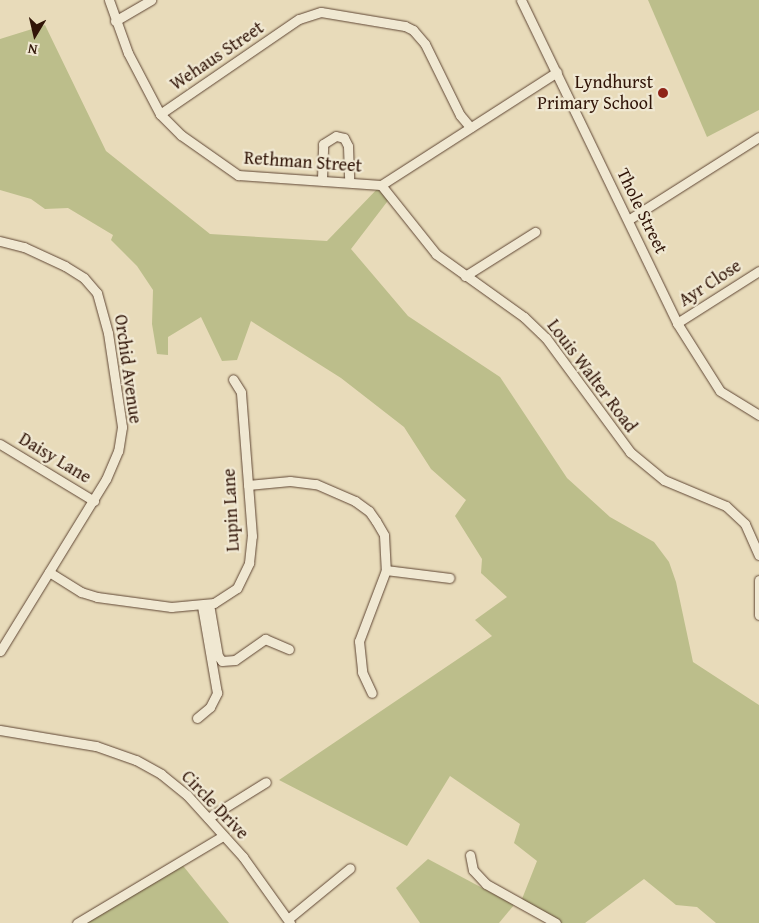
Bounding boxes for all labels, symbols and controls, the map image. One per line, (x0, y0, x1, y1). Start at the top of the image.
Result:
north arrow (10, 10, 60, 60)
street label: Wehaus Street (166, 17, 268, 95)
text: N (26, 39, 39, 60)
place label: Lyndhurst Primary School (537, 72, 653, 115)
marker: Lyndhurst Primary School (657, 87, 669, 99)
street label: Rethman Street (243, 147, 363, 177)
street label: Thole Street (612, 165, 672, 257)
street label: Ayr Close (675, 255, 745, 311)
street label: Orchid Avenue (110, 313, 146, 425)
street label: Louis Walter Road (542, 315, 642, 437)
street label: Daisy Lane (15, 428, 95, 488)
street label: Lupin Lane (218, 468, 244, 552)
street label: Circle Drive (177, 766, 253, 844)

